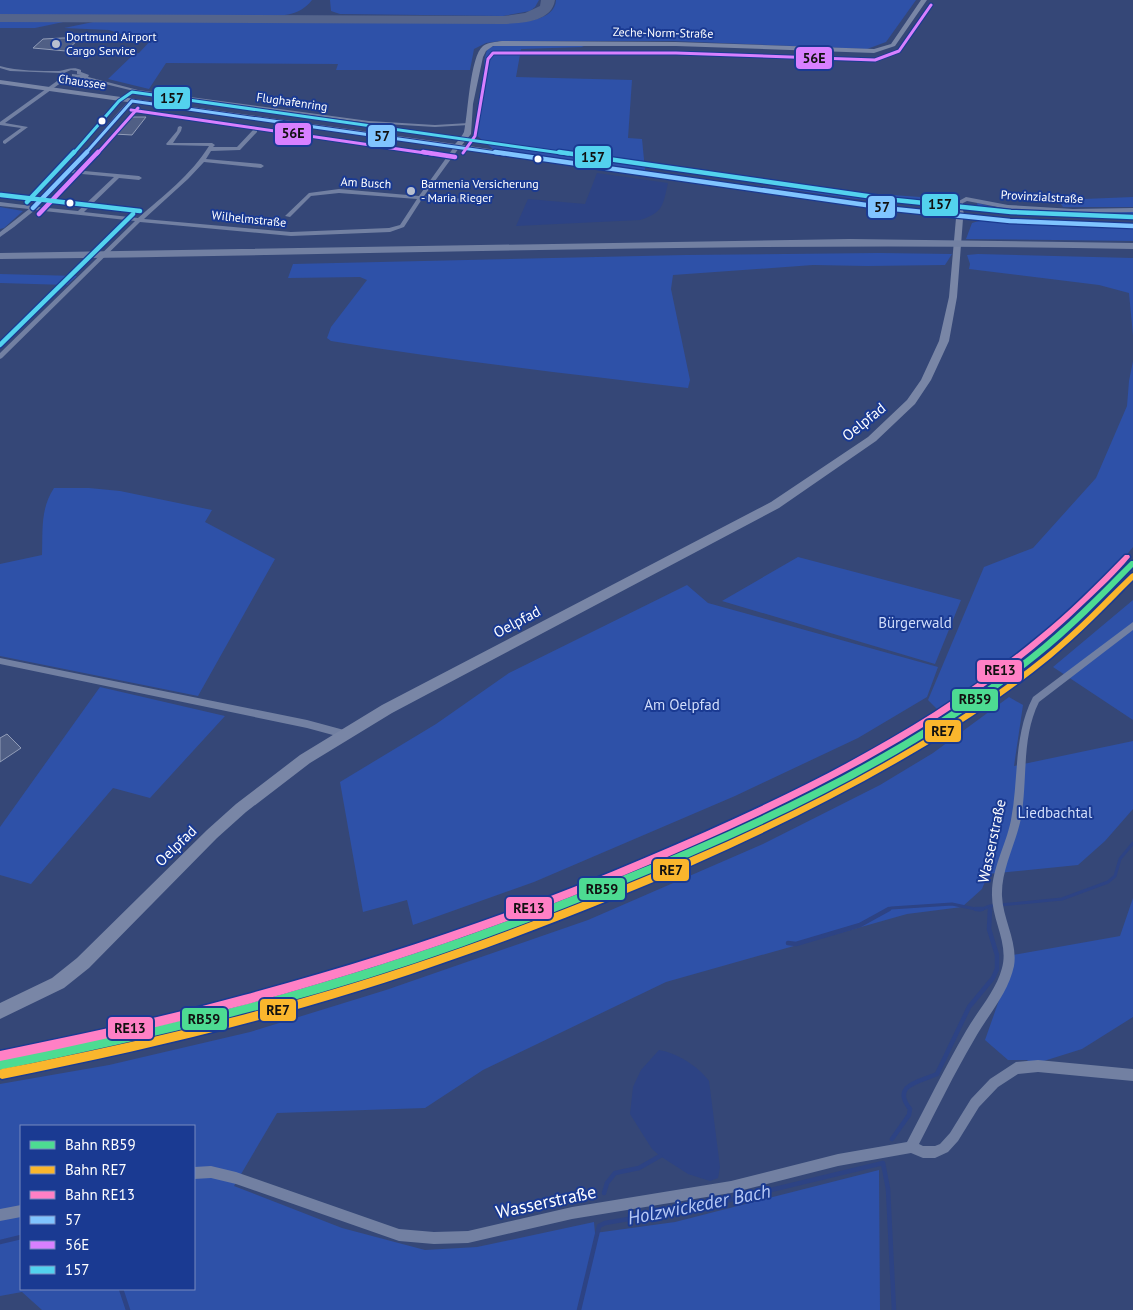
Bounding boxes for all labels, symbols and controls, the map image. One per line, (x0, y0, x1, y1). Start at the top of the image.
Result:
street label: Zeche-Norm-Straße (613, 24, 713, 41)
place label: Dortmund Airport Cargo Service (66, 29, 157, 58)
marker: Dortmund Airport Cargo Service (50, 38, 62, 50)
line badge: 56E (795, 46, 833, 70)
text: 56E (802, 49, 826, 67)
street label: Chaussee (57, 71, 107, 92)
line badge: 157 (153, 86, 191, 110)
text: 157 (160, 89, 184, 107)
street label: Flughafenring (255, 89, 329, 114)
unlabelled marker (97, 116, 107, 126)
line badge: 56E (274, 122, 312, 146)
text: 56E (281, 124, 305, 142)
line badge: 57 (367, 124, 396, 148)
text: 57 (374, 127, 390, 145)
line badge: 157 (574, 145, 612, 169)
text: 157 (581, 148, 605, 166)
unlabelled marker (533, 154, 543, 164)
street label: Am Busch (340, 174, 392, 191)
place label: Barmenia Versicherung - Maria Rieger (421, 176, 539, 205)
marker: Barmenia Versicherung - Maria Rieger (405, 185, 417, 197)
street label: Provinzialstraße (1000, 187, 1084, 206)
line badge: 157 (921, 193, 959, 217)
line badge: 57 (867, 195, 896, 219)
text: 157 (928, 195, 952, 213)
unlabelled marker (65, 198, 75, 208)
text: 57 (874, 198, 890, 216)
street label: Wilhelmstraße (211, 207, 287, 230)
street label: Oelpfad (838, 398, 889, 445)
street label: Oelpfad (490, 601, 544, 642)
park label: Bürgerwald (878, 613, 952, 632)
line badge: RE13 (976, 659, 1023, 683)
text: RE13 (984, 661, 1016, 679)
line badge: RB59 (951, 688, 999, 712)
text: RB59 (959, 690, 991, 708)
park label: Am Oelpfad (644, 695, 720, 714)
line badge: RE7 (924, 719, 962, 743)
text: RE7 (931, 722, 955, 740)
street label: Wasserstraße (973, 797, 1010, 884)
park label: Liedbachtal (1018, 803, 1093, 822)
street label: Oelpfad (151, 821, 200, 870)
line badge: RE7 (652, 858, 690, 882)
text: RE7 (659, 861, 683, 879)
line badge: RB59 (578, 877, 626, 901)
text: RB59 (586, 880, 618, 898)
line badge: RE13 (505, 896, 553, 920)
text: RE13 (513, 899, 545, 917)
line badge: RE7 (259, 998, 297, 1022)
text: RE7 (266, 1001, 290, 1019)
line badge: RB59 (181, 1007, 228, 1031)
text: RB59 (188, 1010, 220, 1028)
line badge: RE13 (107, 1016, 154, 1040)
text: RE13 (114, 1019, 146, 1037)
legend (20, 1125, 195, 1290)
text: Bahn RB59 (65, 1135, 136, 1154)
text: Bahn RE7 (65, 1160, 127, 1179)
water label: Holzwickeder Bach (625, 1178, 773, 1230)
street label: Wasserstraße (494, 1180, 598, 1223)
text: Bahn RE13 (65, 1185, 135, 1204)
text: 57 (65, 1210, 81, 1229)
text: 56E (65, 1235, 89, 1254)
text: 157 (65, 1260, 90, 1279)

